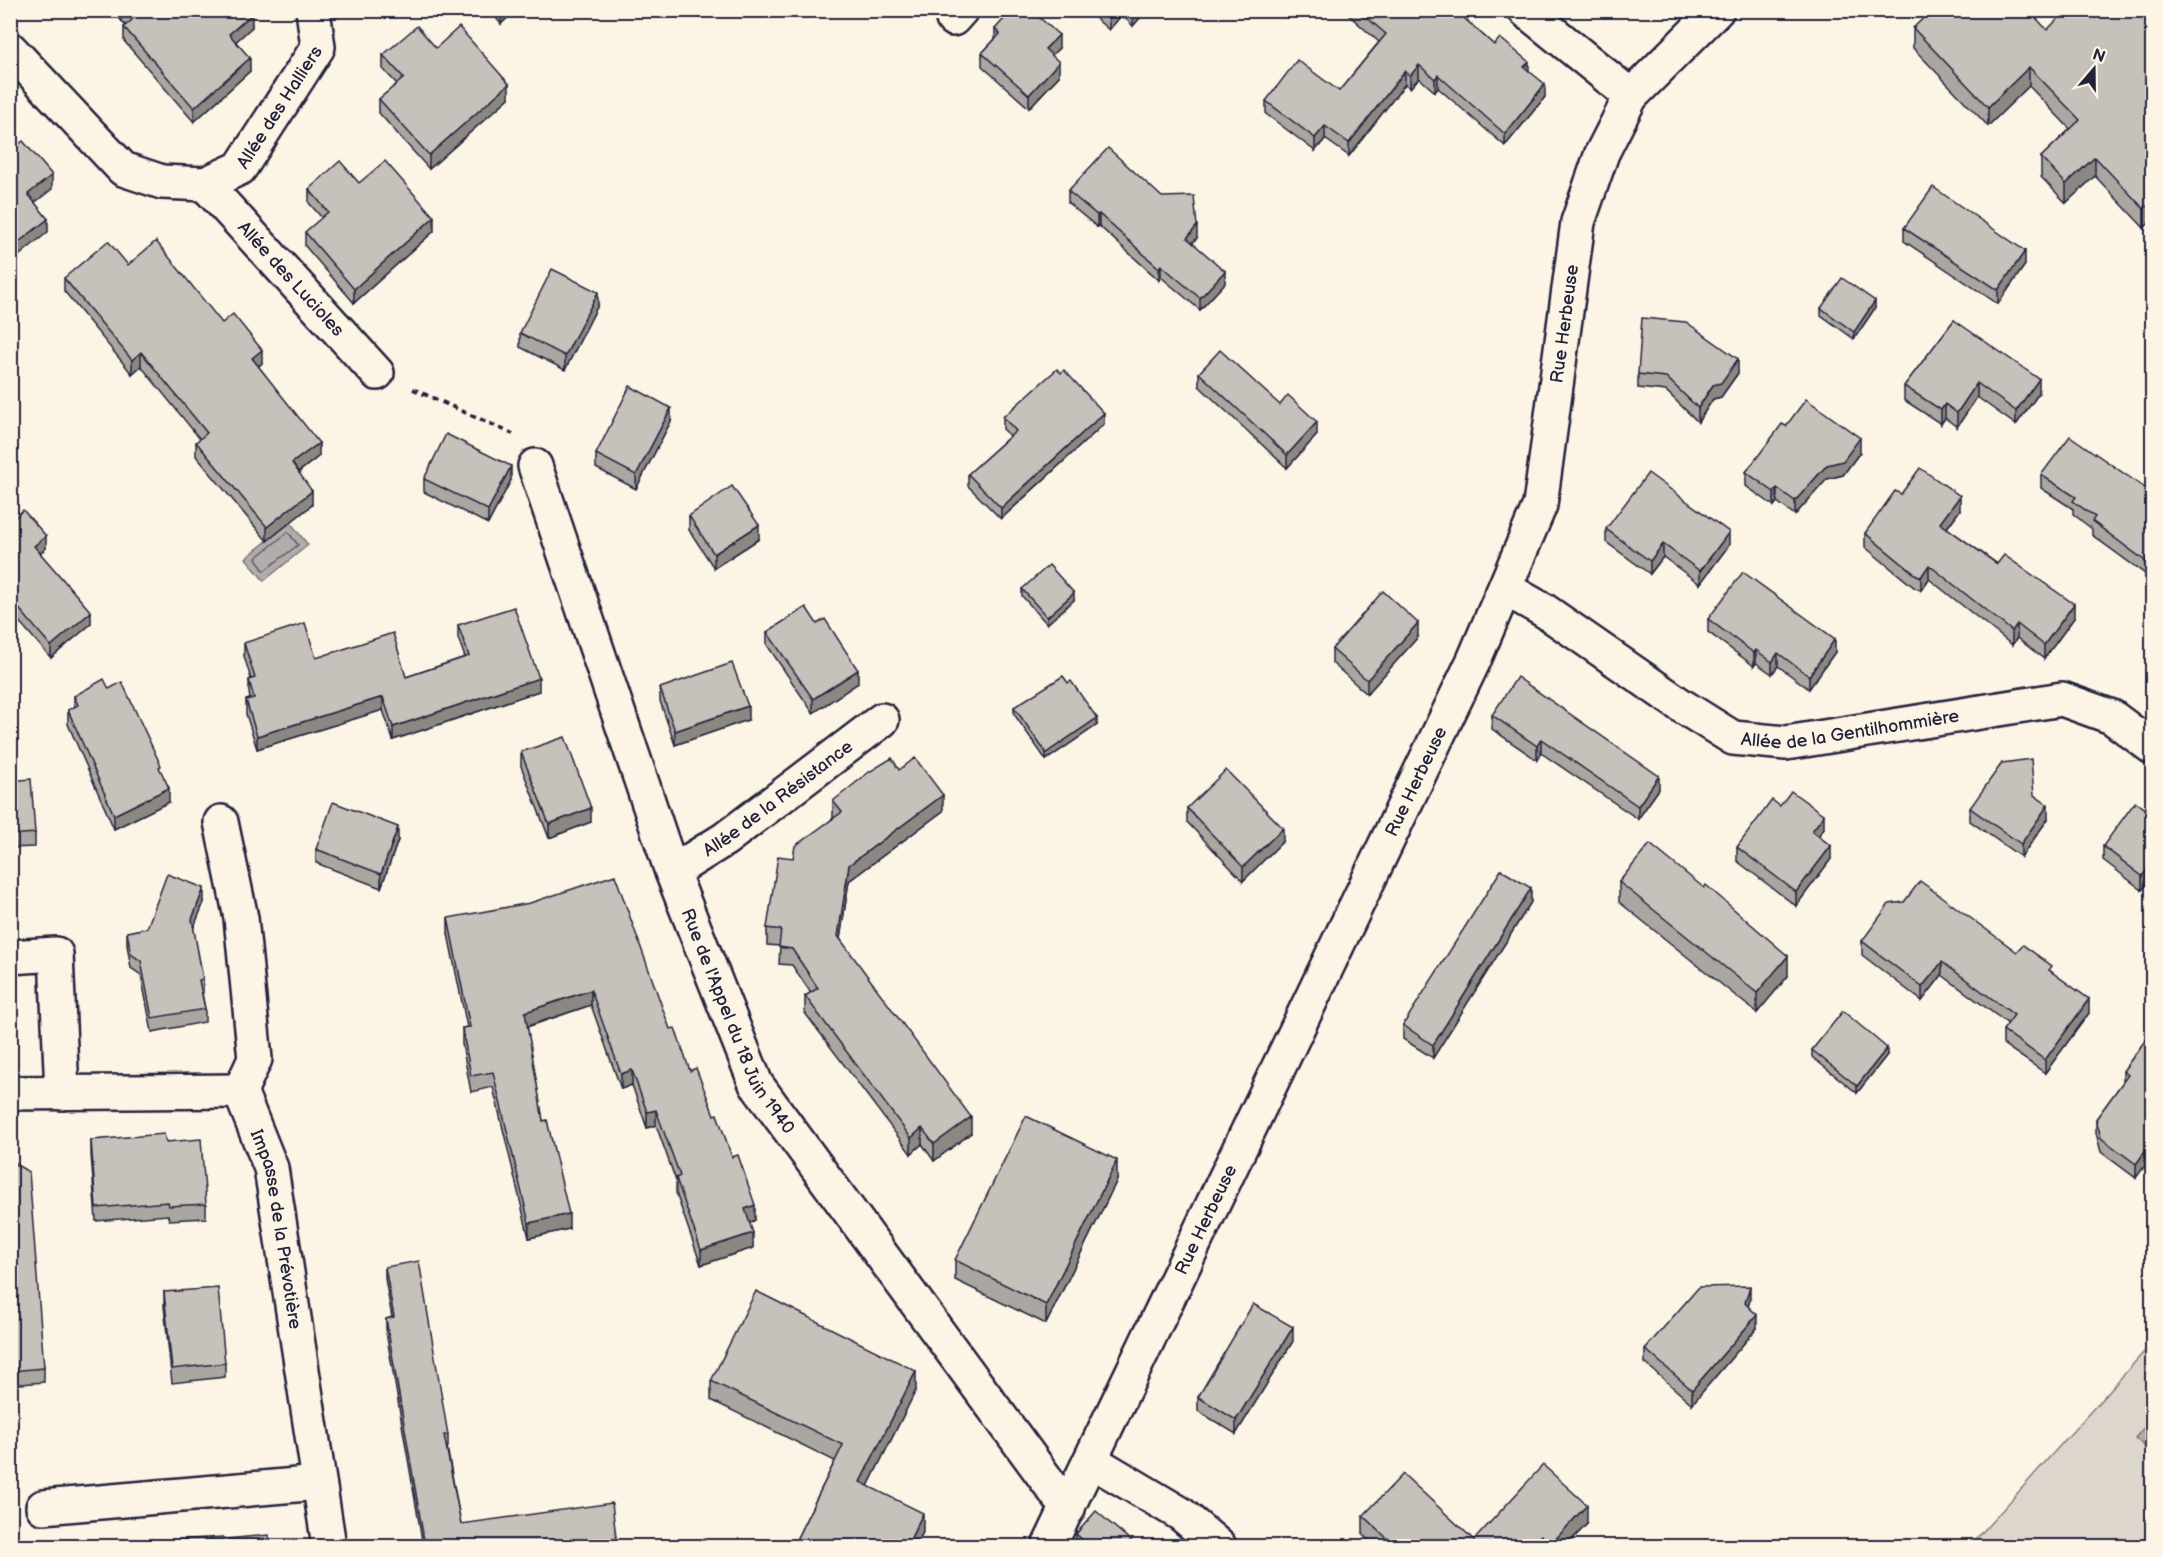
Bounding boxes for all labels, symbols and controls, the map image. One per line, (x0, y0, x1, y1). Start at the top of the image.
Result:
north arrow (2064, 39, 2124, 99)
street label: Allée des Halliers (232, 42, 327, 172)
text: N (2090, 45, 2108, 67)
street label: Allée des Lucioles (234, 217, 349, 341)
street label: Rue Herbeuse (1546, 263, 1583, 384)
street label: Allée de la Gentilhommière (1740, 705, 1961, 753)
street label: Rue Herbeuse (1381, 723, 1451, 840)
street label: Allée de la Résistance (699, 735, 857, 861)
street label: Rue de l'Appel du 18 Juin 1940 (677, 905, 799, 1138)
street label: Impasse de la Prévotière (246, 1126, 306, 1331)
street label: Rue Herbeuse (1170, 1161, 1241, 1278)

